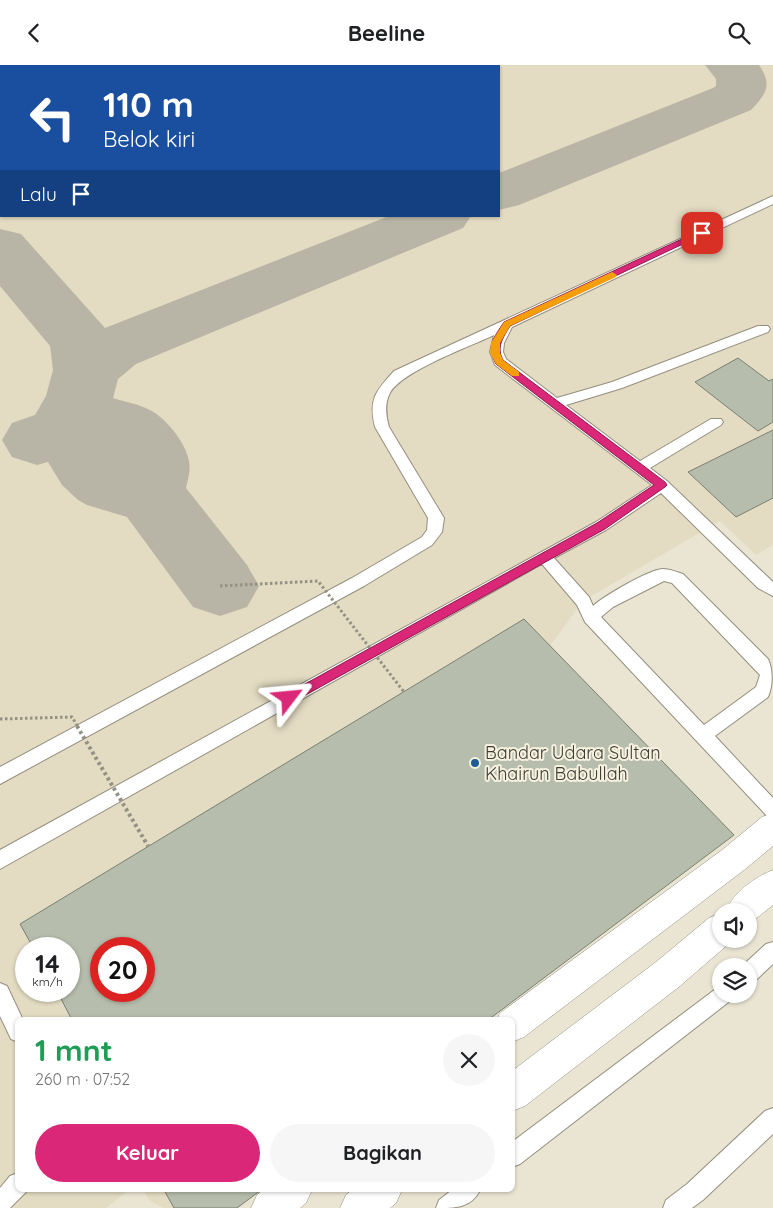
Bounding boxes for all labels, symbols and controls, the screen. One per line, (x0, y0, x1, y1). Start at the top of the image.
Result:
icon: back (20, 19, 48, 47)
text: Beeline (348, 19, 425, 47)
icon: search (725, 19, 753, 47)
text: 110 m (103, 82, 194, 126)
icon: left (20, 85, 85, 150)
text: Belok kiri (103, 125, 195, 153)
icon: arrive (67, 180, 95, 208)
text: Lalu (20, 182, 57, 206)
pin (681, 212, 723, 254)
icon: arrive (688, 219, 716, 247)
position arrow (262, 671, 314, 723)
place label: Bandar Udara Sultan Khairun Babullah (485, 741, 661, 785)
marker: Bandar Udara Sultan Khairun Babullah (469, 757, 481, 769)
map controls (712, 903, 757, 1003)
button: sound (712, 903, 757, 948)
speed limit sign: 20 (90, 937, 155, 1002)
text: 14 (35, 948, 60, 979)
button: layers (712, 958, 757, 1003)
text: km/h (32, 974, 63, 989)
text: 1 mnt (35, 1031, 113, 1069)
button: close (443, 1034, 495, 1086)
text: 260 m · 07:52 (35, 1069, 130, 1089)
button: Keluar (35, 1124, 260, 1182)
button: Bagikan (270, 1124, 495, 1182)

